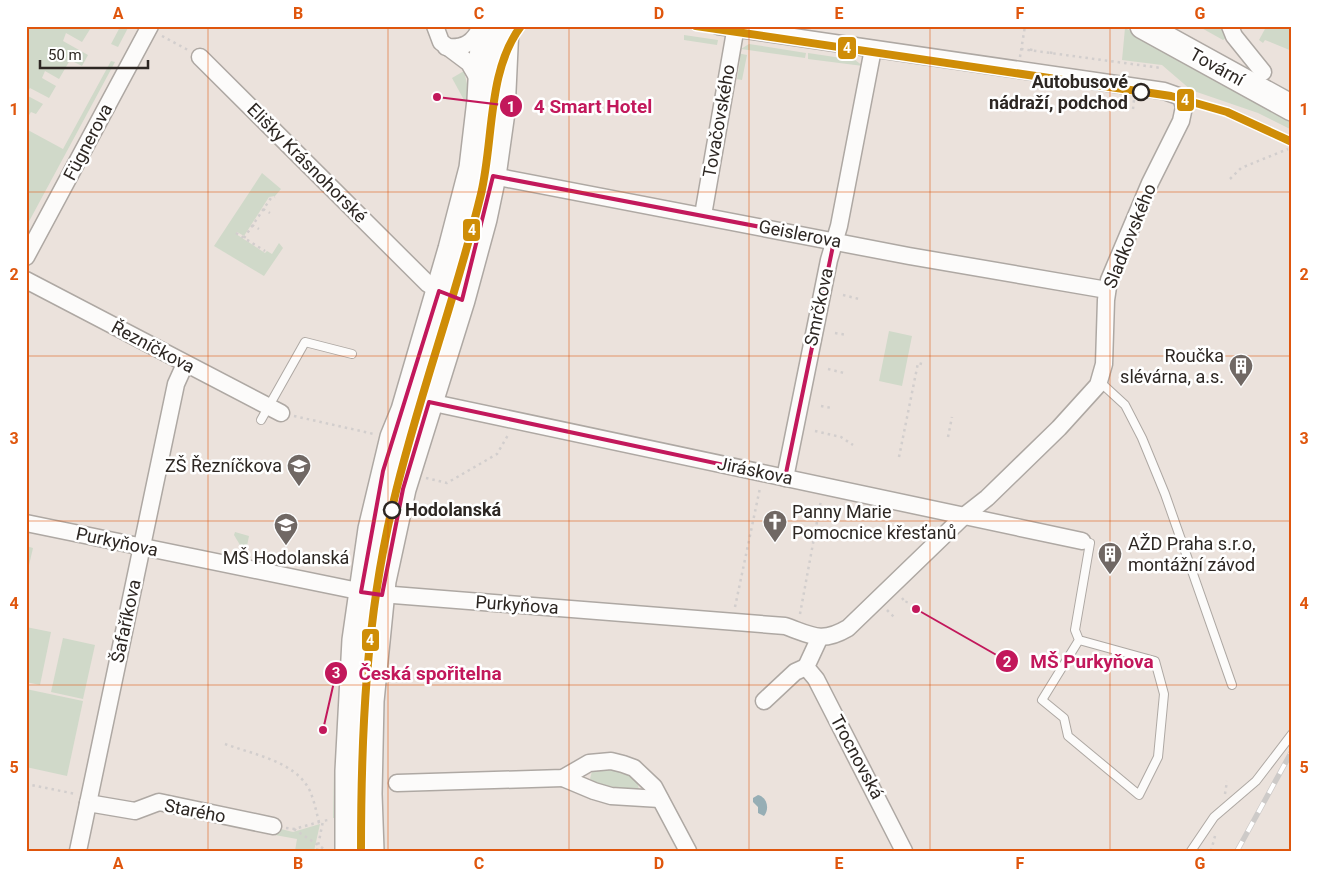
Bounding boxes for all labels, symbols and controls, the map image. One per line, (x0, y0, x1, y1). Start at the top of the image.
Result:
text: A (113, 4, 124, 23)
text: B (293, 4, 303, 23)
text: C (474, 4, 484, 23)
text: D (654, 4, 664, 23)
text: E (835, 4, 844, 23)
text: F (1016, 4, 1025, 23)
text: G (1195, 4, 1206, 23)
line badge: 4 (837, 36, 857, 60)
scale bar (40, 38, 148, 70)
text: 4 (843, 40, 851, 56)
street label: Tovární (1186, 43, 1249, 90)
text: 50 m (48, 46, 82, 64)
street label: Tovačovského (698, 63, 739, 179)
place label: Autobusové nádraží, podchod (989, 71, 1128, 113)
marker: Autobusové nádraží, podchod (1132, 83, 1150, 101)
line badge: 4 (1176, 88, 1195, 112)
callout: 4 Smart Hotel (498, 89, 662, 123)
text: 4 (1181, 92, 1189, 108)
text: 4 Smart Hotel (534, 95, 652, 118)
street label: Elišky Krásnohorské (243, 98, 372, 227)
text: 1 (507, 98, 515, 116)
text: 1 (9, 100, 19, 119)
street label: Fügnerova (59, 100, 116, 184)
text: 1 (1299, 100, 1309, 119)
street label: Sladkovského (1099, 180, 1160, 291)
street label: Geislerova (757, 215, 843, 252)
line badge: 4 (462, 218, 481, 242)
text: 4 (468, 222, 476, 238)
text: 2 (9, 265, 19, 284)
text: 2 (1299, 265, 1309, 284)
street label: Smrčkova (800, 266, 837, 348)
street label: Řezníčkova (108, 316, 198, 377)
place label: Roučka slévárna, a.s. (1120, 345, 1224, 387)
building icon: Roučka slévárna, a.s. (1228, 353, 1254, 387)
text: 3 (9, 429, 19, 448)
text: 3 (1299, 429, 1309, 448)
street label: Jiráskova (715, 452, 795, 489)
school or university icon: ZŠ Řezníčkova (286, 453, 312, 487)
place label: ZŠ Řezníčkova (165, 455, 282, 476)
place label: Hodolanská (405, 499, 502, 520)
marker: Hodolanská (383, 501, 401, 519)
place label: Panny Marie Pomocnice křesťanů (792, 501, 957, 543)
church icon: Panny Marie Pomocnice křesťanů (762, 509, 788, 543)
school or university icon: MŠ Hodolanská (273, 512, 299, 546)
street label: Purkyňova (74, 523, 160, 560)
place label: AŽD Praha s.r.o, montážní závod (1128, 533, 1255, 575)
building icon: AŽD Praha s.r.o, montážní závod (1097, 541, 1123, 575)
place label: MŠ Hodolanská (223, 547, 349, 568)
street label: Šafaříkova (106, 577, 145, 665)
street label: Purkyňova (475, 591, 559, 618)
text: 4 (9, 594, 19, 613)
text: 4 (1299, 594, 1309, 613)
line badge: 4 (361, 628, 380, 652)
text: 4 (366, 632, 374, 648)
callout: MŠ Purkyňova (995, 644, 1163, 678)
text: MŠ Purkyňova (1030, 650, 1154, 673)
text: 2 (1003, 653, 1012, 671)
callout: Česká spořitelna (324, 656, 512, 690)
text: Česká spořitelna (358, 662, 502, 685)
text: 3 (332, 664, 340, 682)
street label: Trocnovská (826, 711, 888, 803)
text: 5 (9, 758, 19, 777)
text: 5 (1299, 758, 1309, 777)
street label: Starého (163, 794, 228, 827)
text: A (113, 854, 124, 873)
text: B (293, 854, 303, 873)
text: C (474, 854, 484, 873)
text: D (654, 854, 664, 873)
text: E (835, 854, 844, 873)
text: F (1016, 854, 1025, 873)
text: G (1195, 854, 1206, 873)

